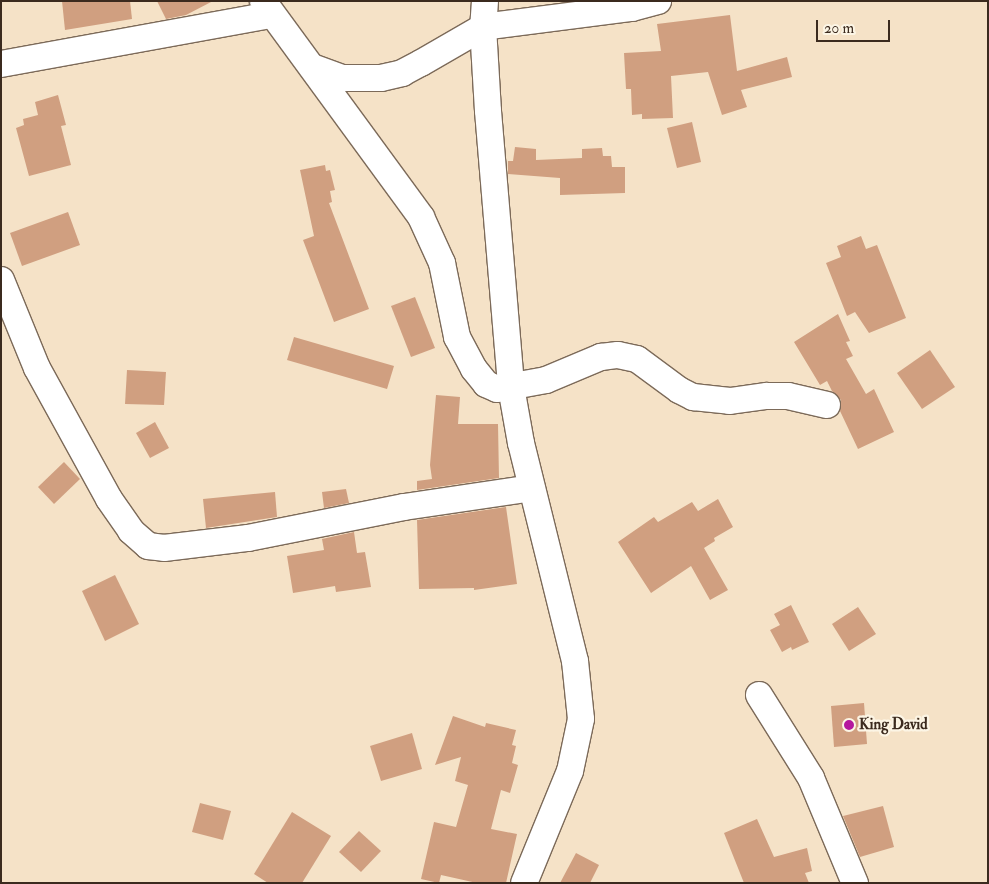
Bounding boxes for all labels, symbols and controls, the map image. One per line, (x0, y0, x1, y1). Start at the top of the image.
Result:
scale bar (819, 10, 893, 42)
text: 20 m (824, 19, 854, 38)
place label: King David (859, 716, 928, 734)
marker: King David (843, 719, 855, 731)

